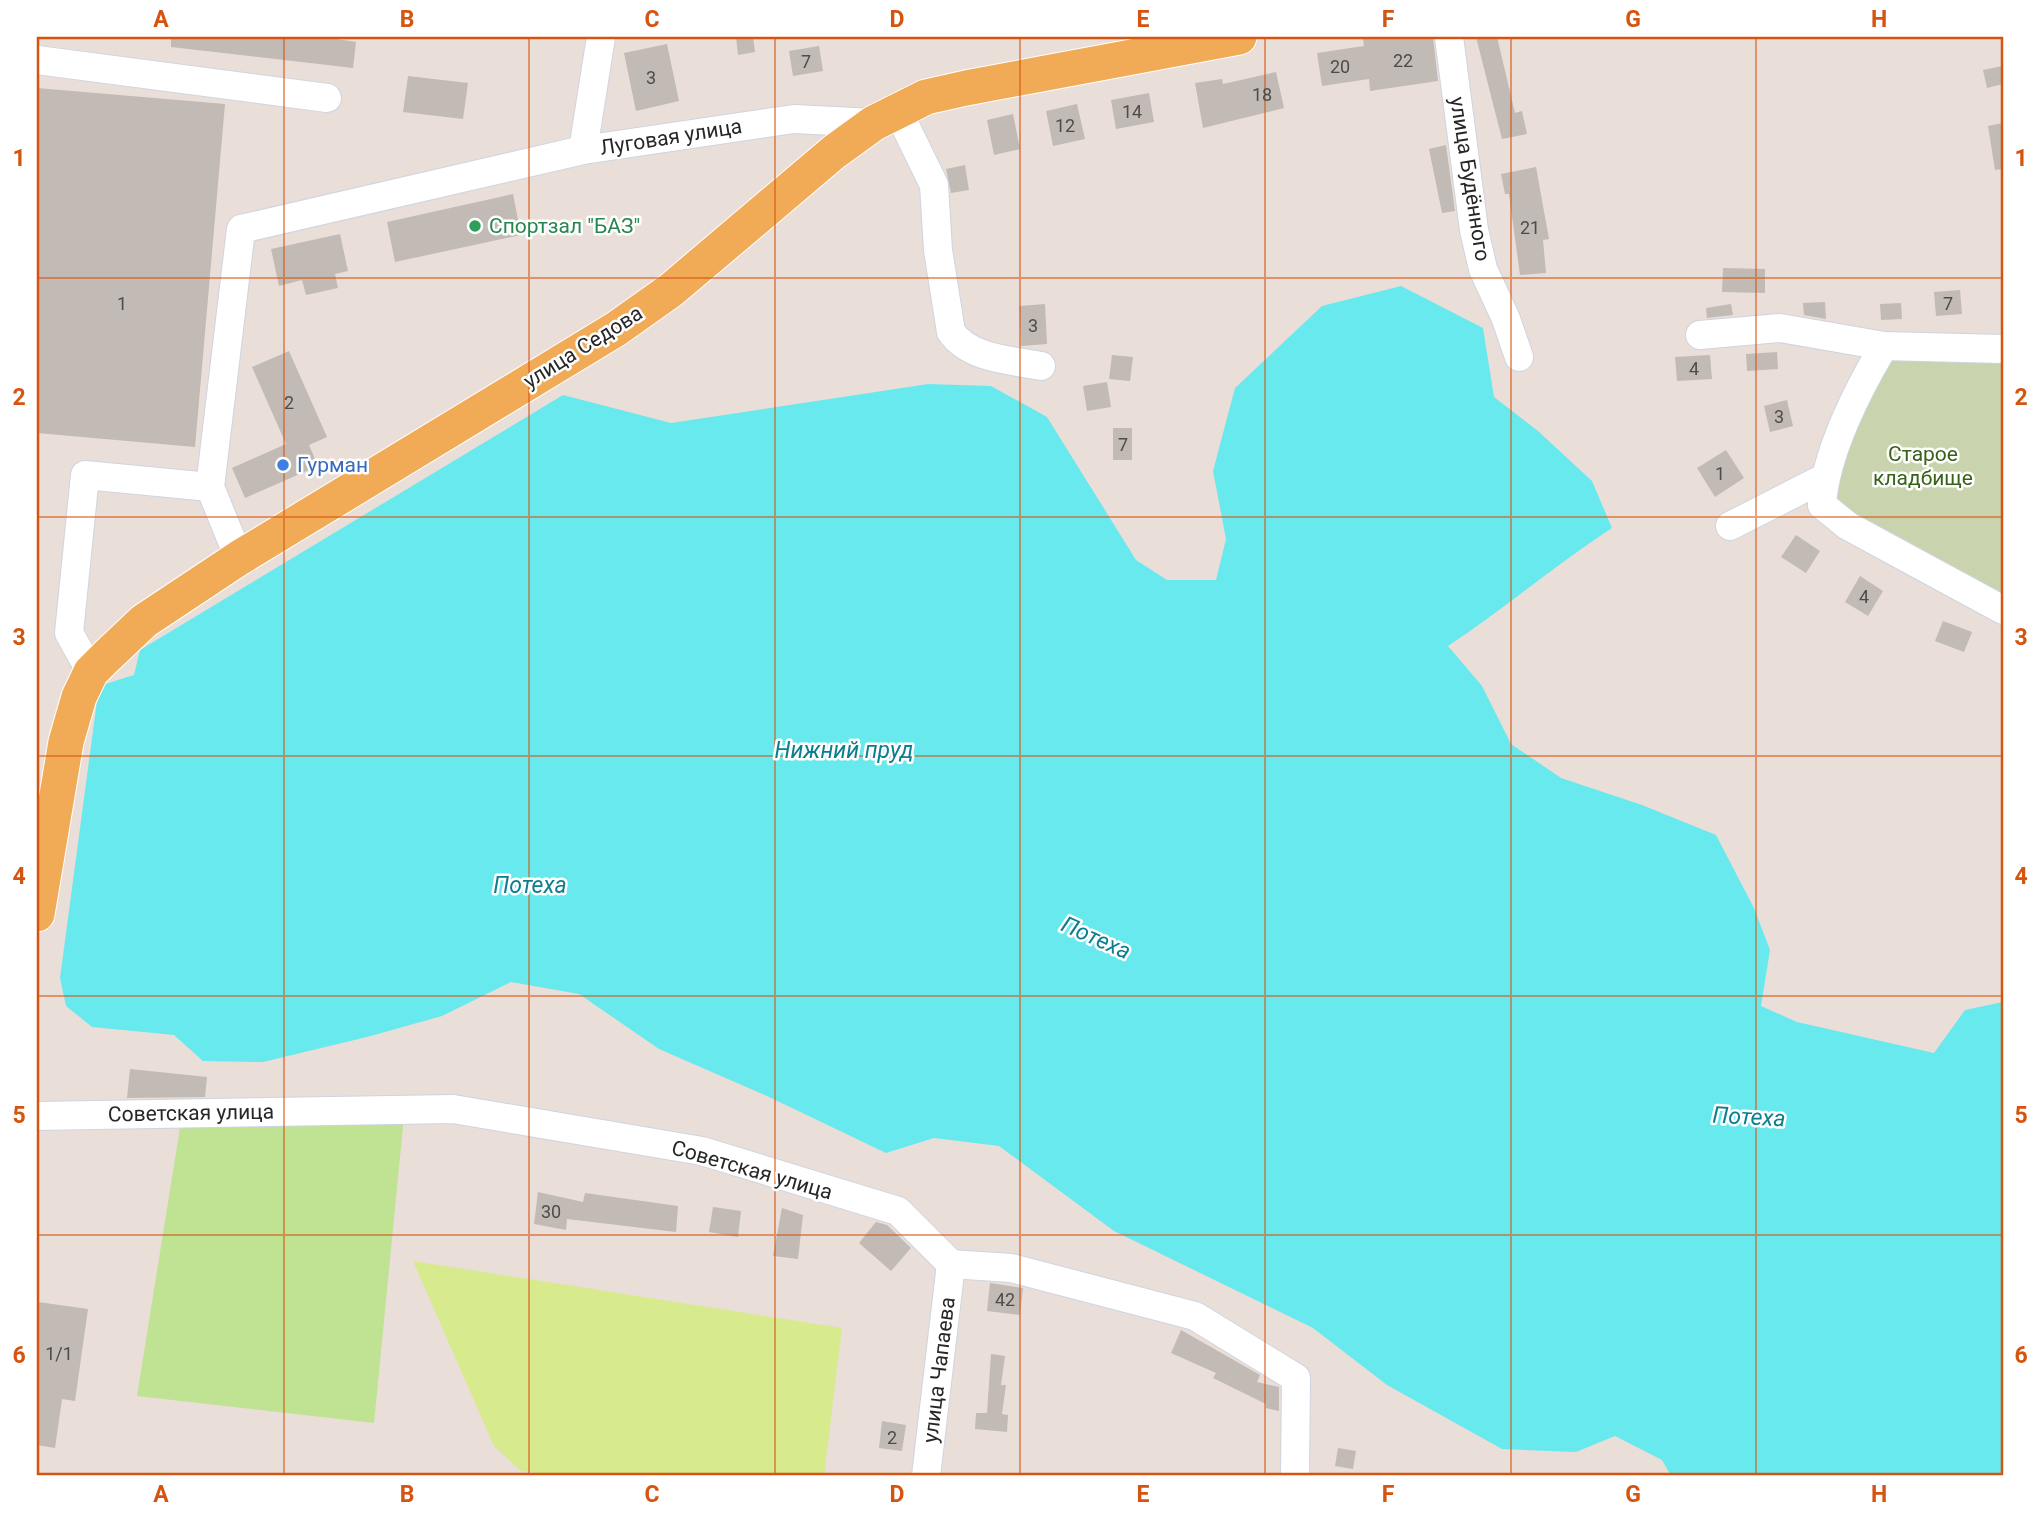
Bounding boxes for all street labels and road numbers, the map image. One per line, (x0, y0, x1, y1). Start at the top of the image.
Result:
street label: улица Будённого (1445, 95, 1495, 263)
street label: Луговая улица (598, 114, 744, 160)
street label: улица Седова (519, 301, 647, 393)
street label: Советская улица (108, 1100, 274, 1126)
street label: Советская улица (669, 1136, 835, 1204)
street label: улица Чапаева (918, 1296, 960, 1444)

